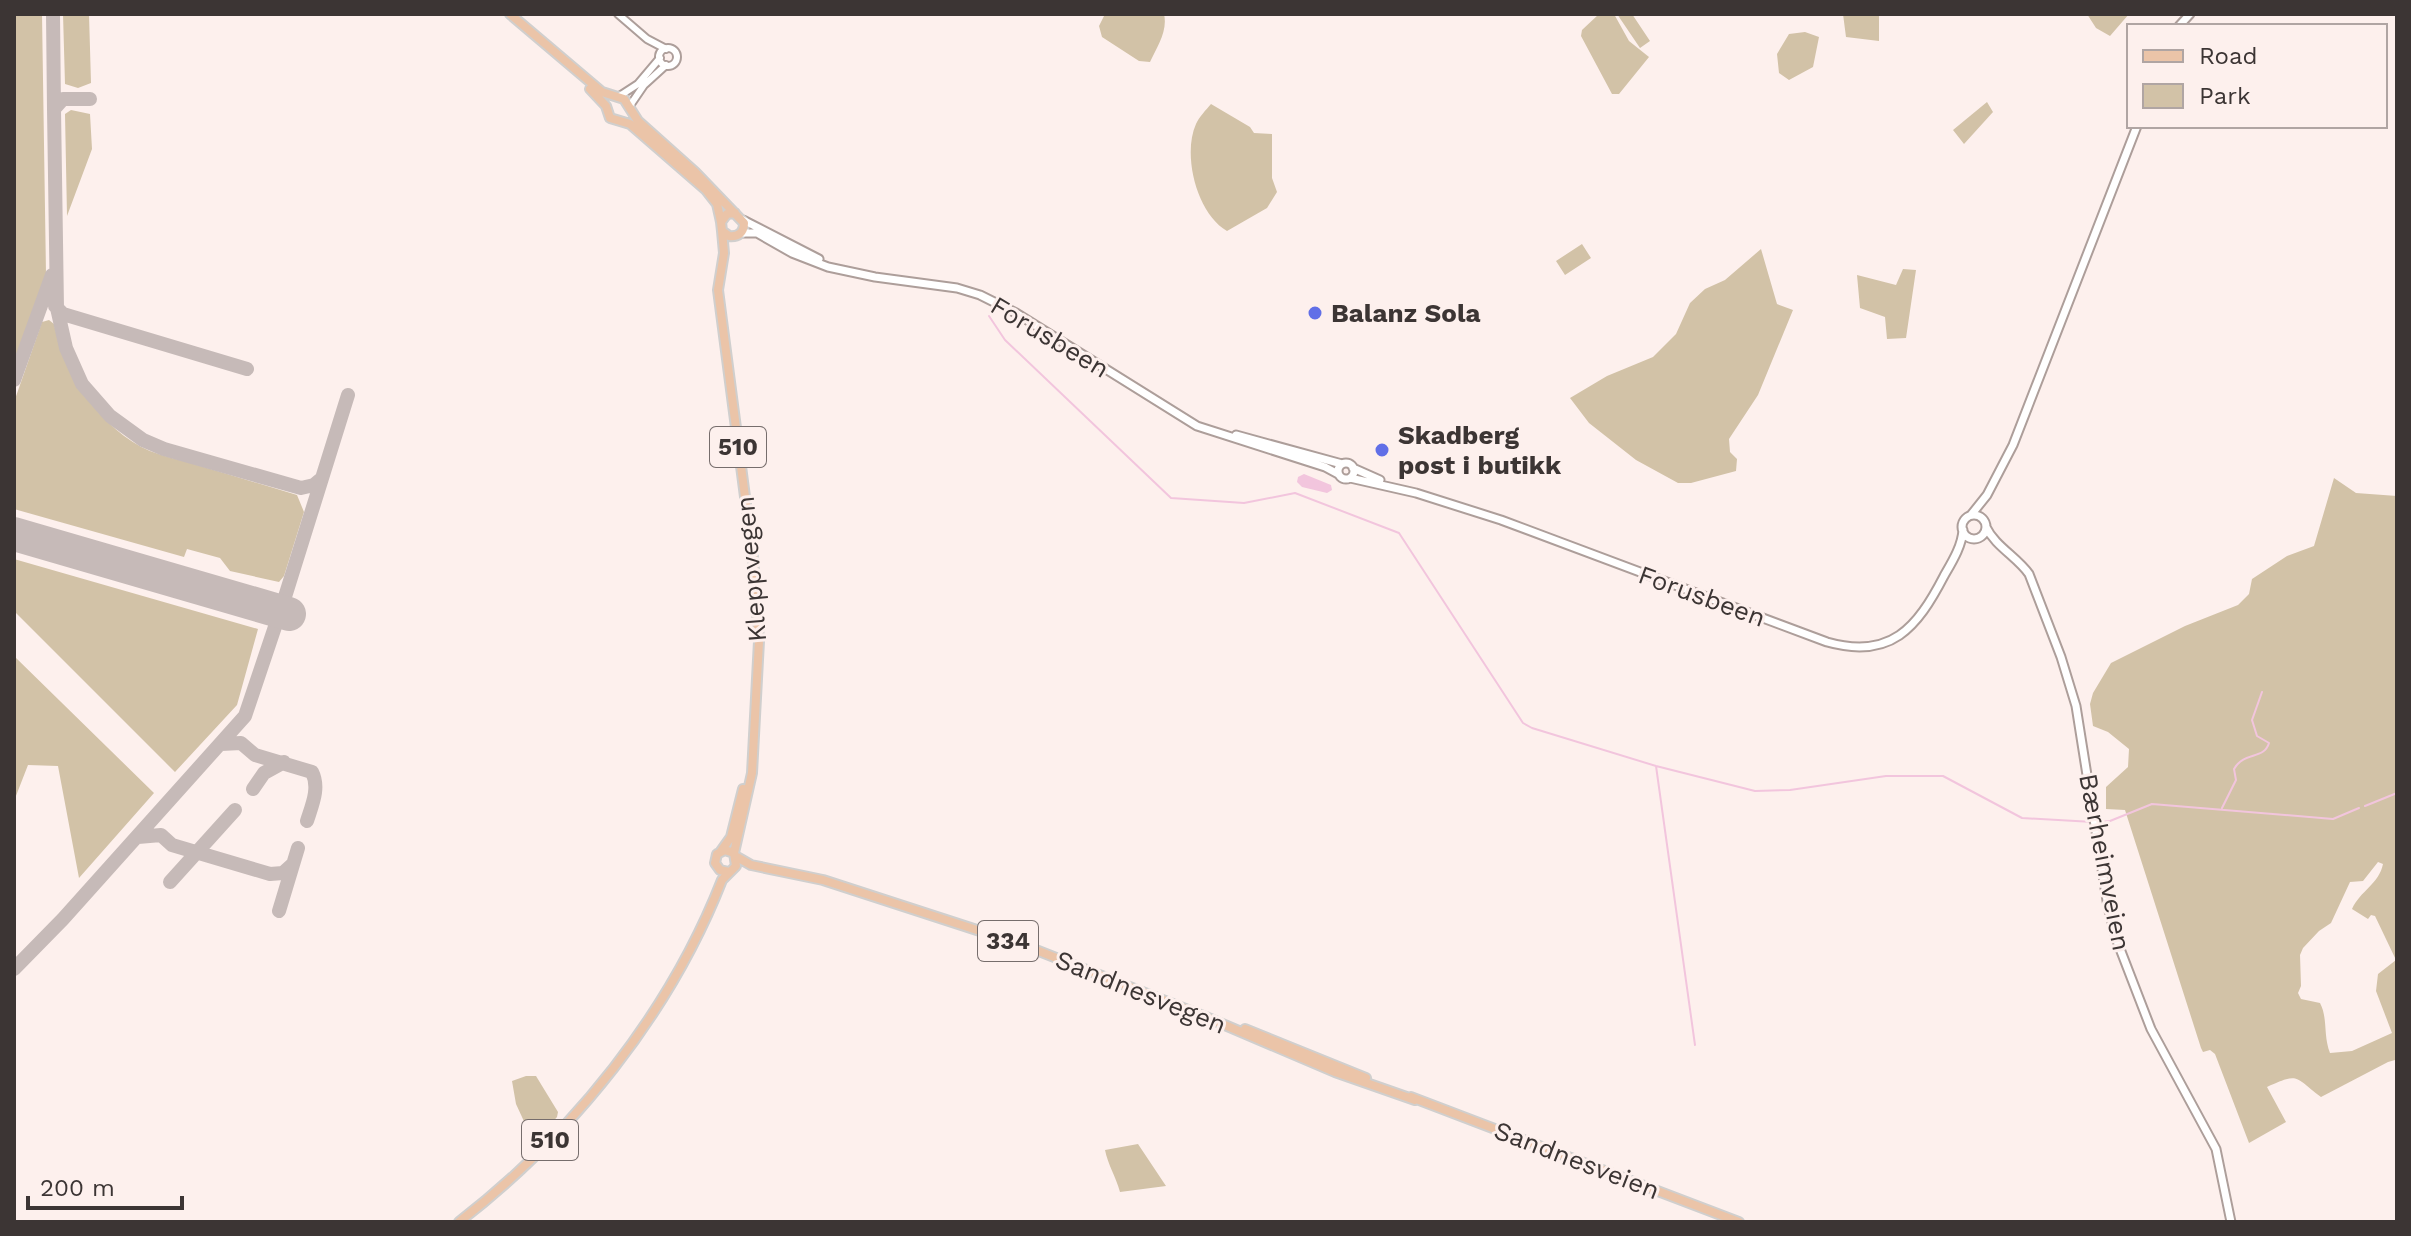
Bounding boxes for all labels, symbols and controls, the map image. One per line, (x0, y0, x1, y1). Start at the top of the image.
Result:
legend (2127, 24, 2387, 128)
text: Road (2199, 42, 2258, 70)
text: Park (2199, 82, 2251, 110)
street label: Forusbeen (985, 290, 1115, 384)
place label: Balanz Sola (1331, 298, 1481, 328)
marker: Balanz Sola (1306, 304, 1324, 322)
place label: Skadberg post i butikk (1398, 420, 1562, 480)
road number: 510 (710, 427, 766, 467)
marker: Skadberg post i butikk (1373, 441, 1391, 459)
street label: Kleppvegen (730, 495, 772, 643)
street label: Forusbeen (1634, 559, 1770, 633)
street label: Bærheimveien (2073, 771, 2137, 953)
road number: 334 (978, 921, 1038, 961)
street label: Sandnesvegen (1051, 944, 1231, 1040)
street label: Sandnesveien (1490, 1115, 1664, 1205)
road number: 510 (522, 1120, 578, 1160)
scale bar (28, 1160, 182, 1210)
text: 200 m (40, 1174, 115, 1202)

